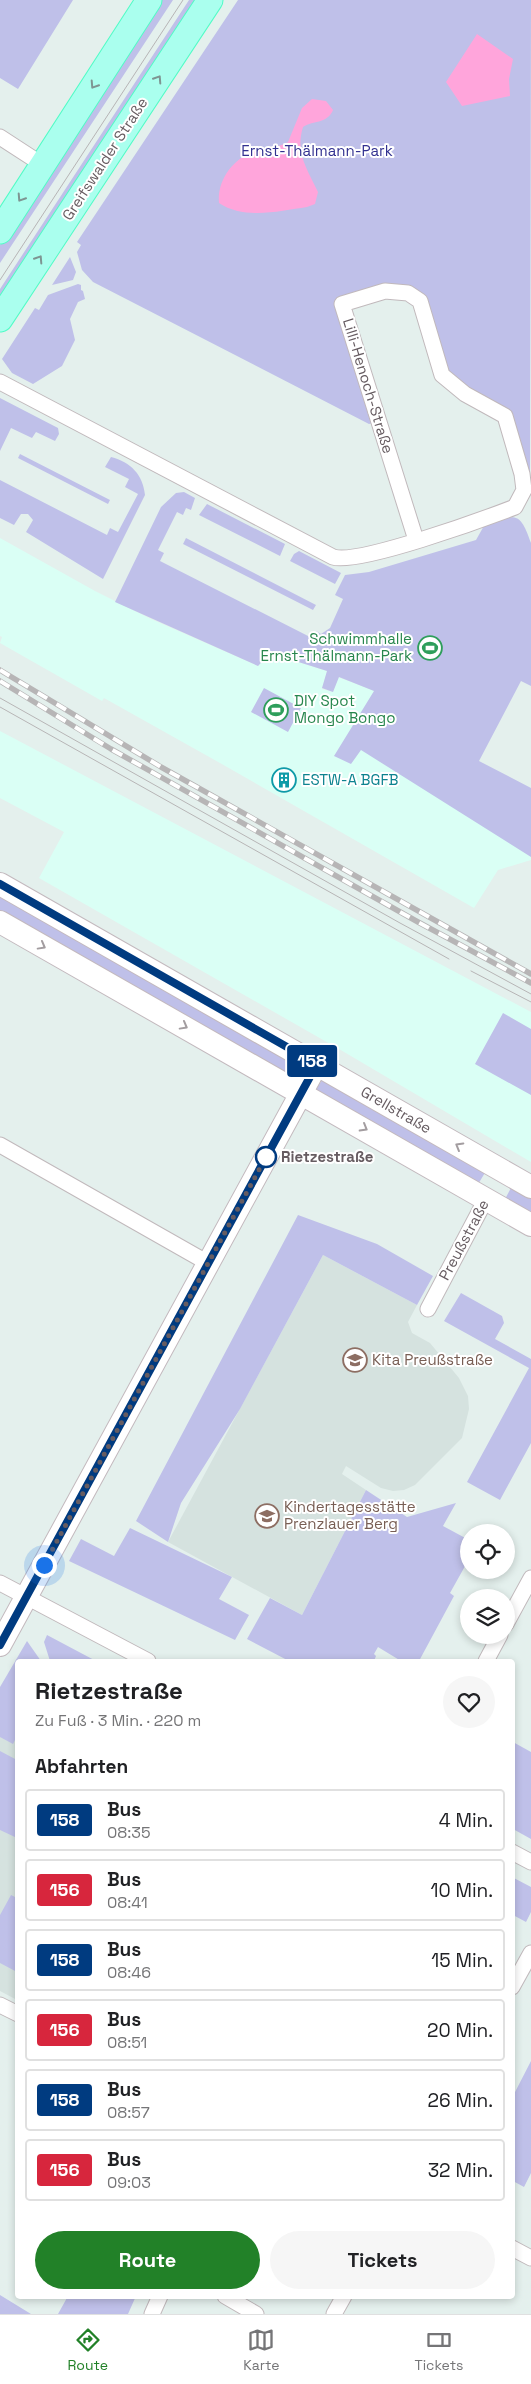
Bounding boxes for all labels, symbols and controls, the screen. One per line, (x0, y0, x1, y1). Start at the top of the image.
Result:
one-way arrow (151, 76, 161, 85)
one-way arrow (91, 79, 100, 89)
street label: Greifswalder Straße (58, 94, 151, 224)
park label: Ernst-Thälmann-Park (241, 141, 393, 160)
one-way arrow (18, 193, 28, 202)
one-way arrow (33, 255, 43, 264)
street label: Lilli-Henoch-Straße (339, 316, 398, 456)
place label: Schwimmhalle Ernst-Thälmann-Park (261, 629, 412, 665)
sports icon: Schwimmhalle Ernst-Thälmann-Park (417, 635, 443, 661)
place label: DIY Spot Mongo Bongo (294, 691, 395, 727)
sports icon: DIY Spot Mongo Bongo (263, 697, 289, 723)
building icon: ESTW-A BGFB (271, 767, 297, 793)
place label: ESTW-A BGFB (302, 770, 399, 789)
one-way arrow (37, 939, 46, 949)
one-way arrow (178, 1020, 187, 1030)
line badge: 158 (283, 1045, 341, 1077)
text: 158 (297, 1049, 327, 1072)
street label: Grellstraße (358, 1082, 435, 1137)
one-way arrow (358, 1122, 367, 1132)
one-way arrow (455, 1143, 464, 1153)
marker: Rietzestraße (255, 1146, 277, 1168)
place label: Rietzestraße (281, 1147, 374, 1166)
street label: Preußstraße (434, 1196, 493, 1283)
school or university icon: Kita Preußstraße (342, 1347, 368, 1373)
place label: Kita Preußstraße (372, 1350, 493, 1369)
place label: Kindertagesstätte Prenzlauer Berg (284, 1497, 416, 1533)
school or university icon: Kindertagesstätte Prenzlauer Berg (254, 1503, 280, 1529)
map controls (460, 1524, 515, 1644)
button: locate (460, 1524, 515, 1579)
your location (32, 1553, 57, 1578)
button: layers (460, 1589, 515, 1644)
text: Rietzestraße (35, 1675, 183, 1706)
button: heart (443, 1676, 495, 1728)
text: Zu Fuß · 3 Min. · 220 m (35, 1710, 201, 1731)
text: Abfahrten (35, 1754, 128, 1779)
text: Bus (107, 1797, 141, 1822)
text: 158 (50, 1808, 79, 1831)
text: 4 Min. (439, 1808, 493, 1833)
text: 08:35 (107, 1822, 151, 1843)
text: Bus (107, 1867, 141, 1892)
text: 156 (49, 1878, 80, 1901)
text: 10 Min. (430, 1878, 493, 1903)
text: 08:41 (107, 1892, 148, 1913)
text: Bus (107, 1937, 141, 1962)
text: 158 (50, 1948, 79, 1971)
text: 15 Min. (431, 1948, 493, 1973)
text: 08:46 (107, 1962, 151, 1983)
text: Bus (107, 2007, 141, 2032)
text: 156 (49, 2018, 80, 2041)
text: 20 Min. (427, 2018, 493, 2043)
text: 08:51 (107, 2032, 147, 2053)
text: Bus (107, 2077, 141, 2102)
text: 158 (50, 2088, 79, 2111)
text: 26 Min. (427, 2088, 493, 2113)
text: 08:57 (107, 2102, 150, 2123)
text: Bus (107, 2147, 141, 2172)
text: 156 (49, 2158, 80, 2181)
text: 32 Min. (428, 2158, 493, 2183)
text: 09:03 (107, 2172, 151, 2193)
button: Route (35, 2231, 260, 2289)
button: Tickets (270, 2231, 495, 2289)
tab: Route (68, 2326, 108, 2374)
tab: Karte (243, 2326, 279, 2374)
tab: Tickets (415, 2326, 463, 2374)

